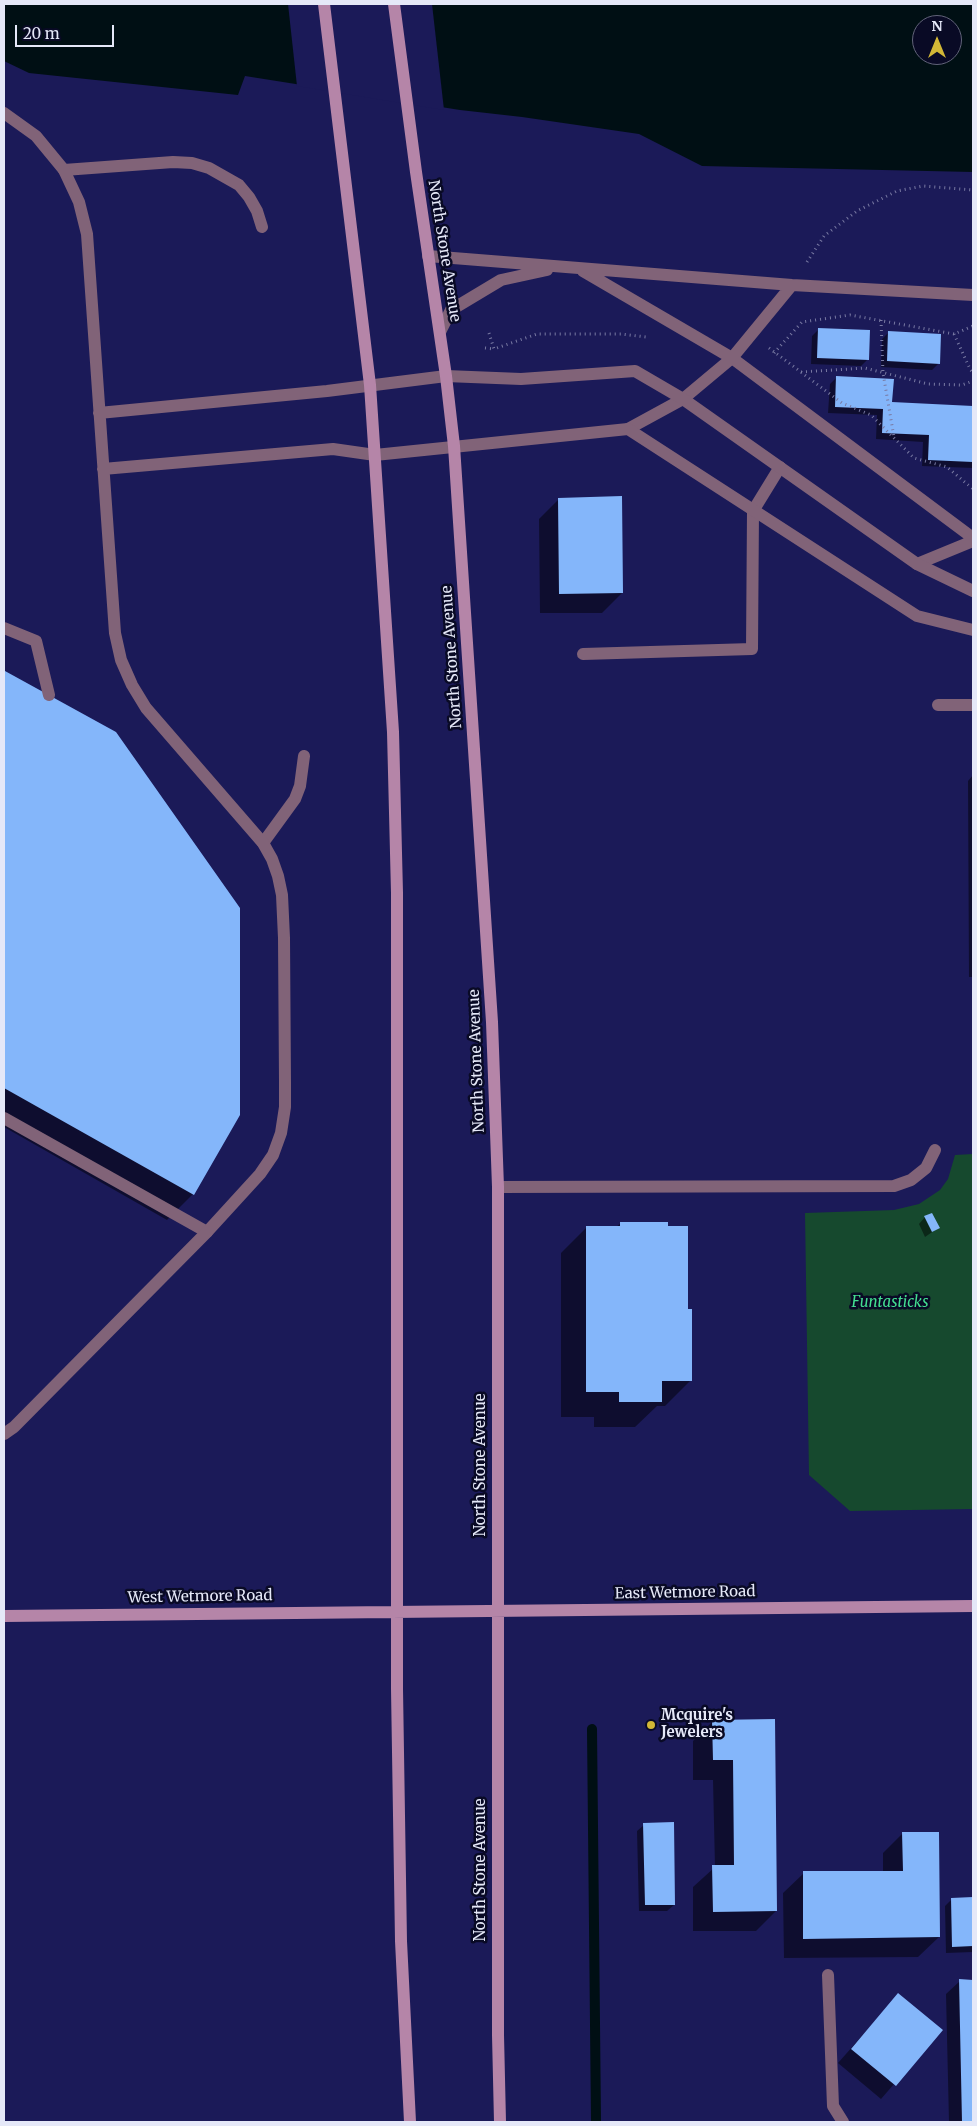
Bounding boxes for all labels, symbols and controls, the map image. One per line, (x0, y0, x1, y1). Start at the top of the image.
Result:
scale bar (18, 15, 116, 47)
north arrow (912, 15, 962, 65)
text: N (931, 17, 943, 35)
text: 20 m (23, 24, 60, 43)
street label: North Stone Avenue (424, 179, 464, 323)
street label: North Stone Avenue (438, 585, 466, 729)
street label: North Stone Avenue (466, 989, 488, 1133)
park label: Funtasticks (851, 1294, 929, 1312)
street label: North Stone Avenue (472, 1393, 490, 1537)
street label: East Wetmore Road (614, 1583, 756, 1603)
street label: West Wetmore Road (127, 1587, 273, 1607)
place label: Mcquire's Jewelers (661, 1707, 733, 1742)
marker: Mcquire's Jewelers (645, 1719, 657, 1731)
street label: North Stone Avenue (472, 1798, 490, 1942)

